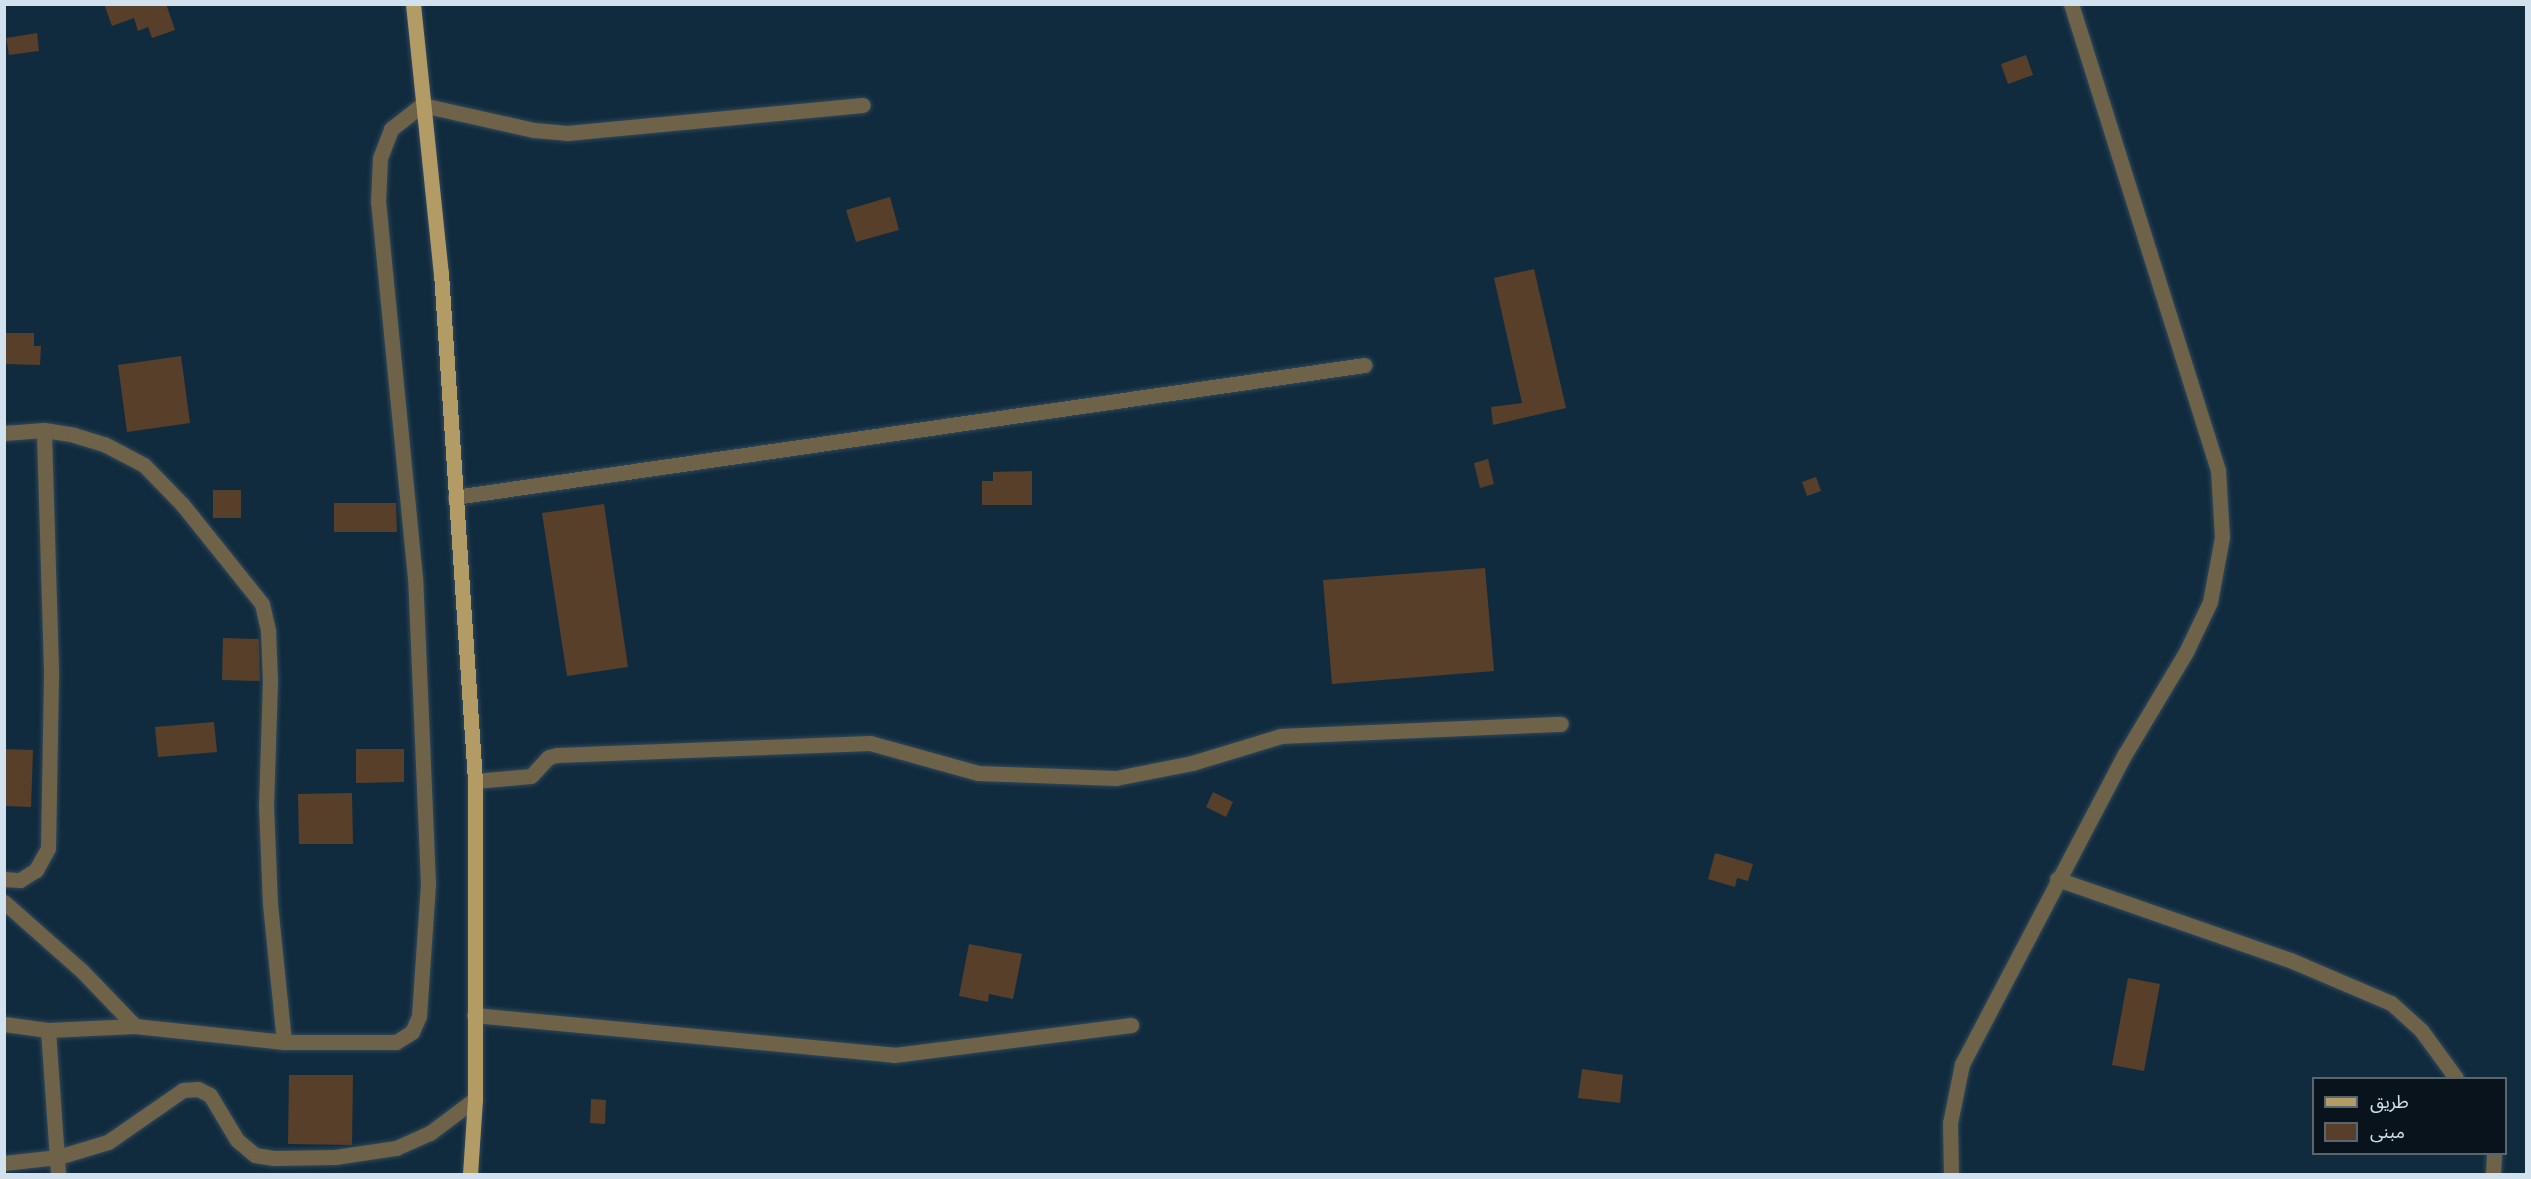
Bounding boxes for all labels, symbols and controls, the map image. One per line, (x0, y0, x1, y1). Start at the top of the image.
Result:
legend (2312, 1077, 2507, 1155)
text: طريق (2370, 1091, 2409, 1113)
text: مبنى (2370, 1121, 2405, 1143)

